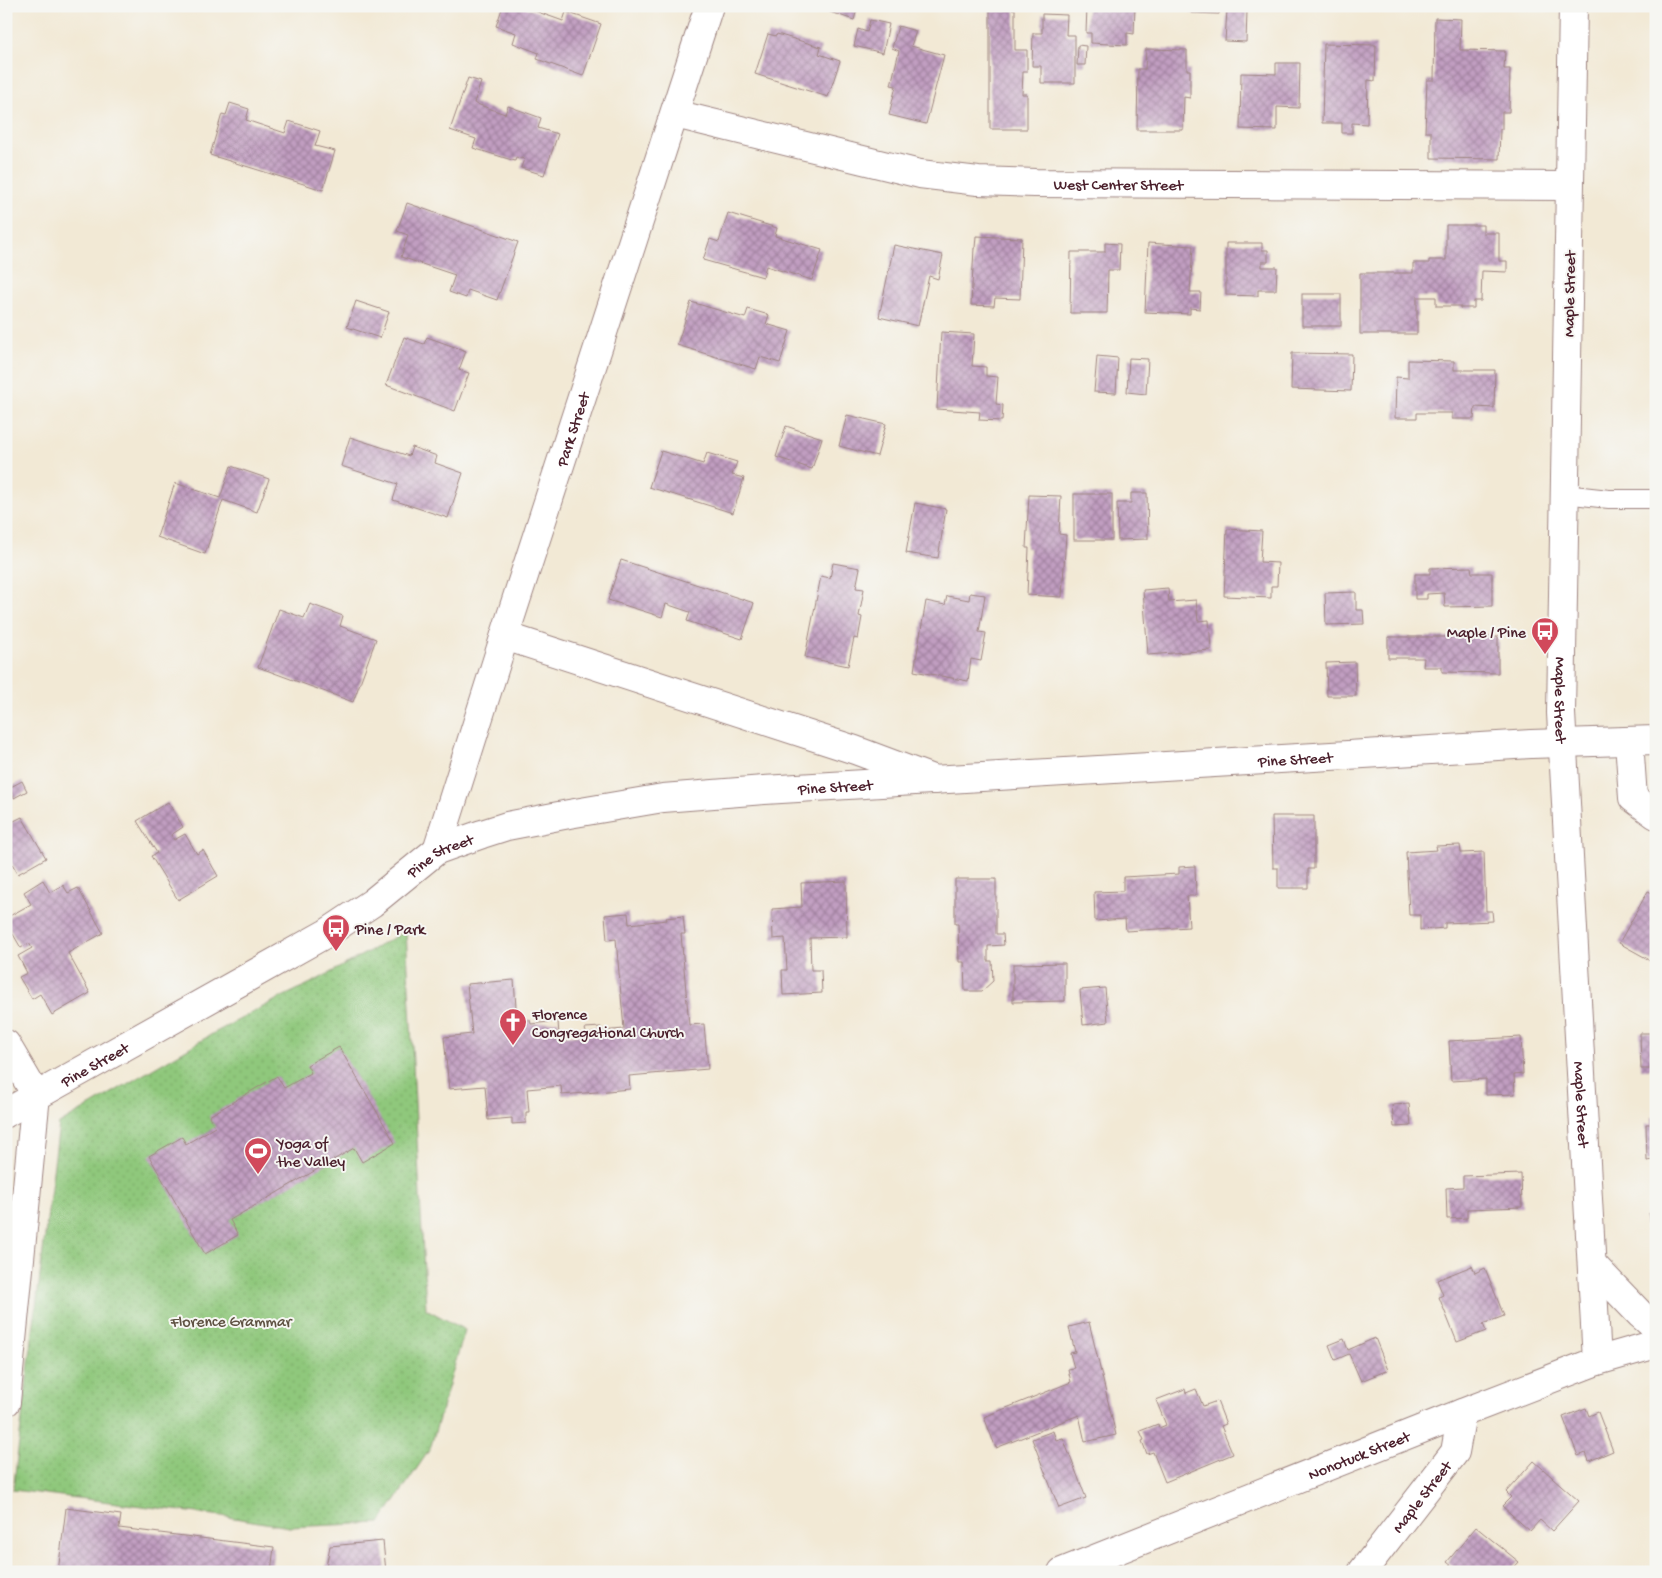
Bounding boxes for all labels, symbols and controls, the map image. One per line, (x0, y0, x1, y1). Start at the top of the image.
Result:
street label: West Center Street (1053, 177, 1185, 197)
street label: Maple Street (1561, 249, 1582, 337)
street label: Park Street (554, 389, 596, 471)
bus stop icon: Maple / Pine (1530, 616, 1560, 655)
place label: Maple / Pine (1447, 625, 1527, 644)
street label: Maple Street (1548, 657, 1569, 745)
street label: Pine Street (1257, 750, 1335, 773)
street label: Pine Street (796, 777, 875, 801)
street label: Pine Street (404, 831, 478, 884)
bus stop icon: Pine / Park (321, 913, 351, 952)
place label: Pine / Park (354, 922, 427, 941)
church icon: Florence Congregational Church (498, 1007, 528, 1046)
place label: Florence Congregational Church (531, 1007, 685, 1044)
street label: Pine Street (58, 1039, 134, 1094)
street label: Maple Street (1567, 1061, 1591, 1149)
sports icon: Yoga of the Valley (243, 1136, 273, 1175)
place label: Yoga of the Valley (275, 1136, 345, 1173)
park label: Florence Grammar (170, 1314, 293, 1333)
street label: Nonotuck Street (1306, 1428, 1415, 1486)
street label: Maple Street (1390, 1457, 1458, 1538)

